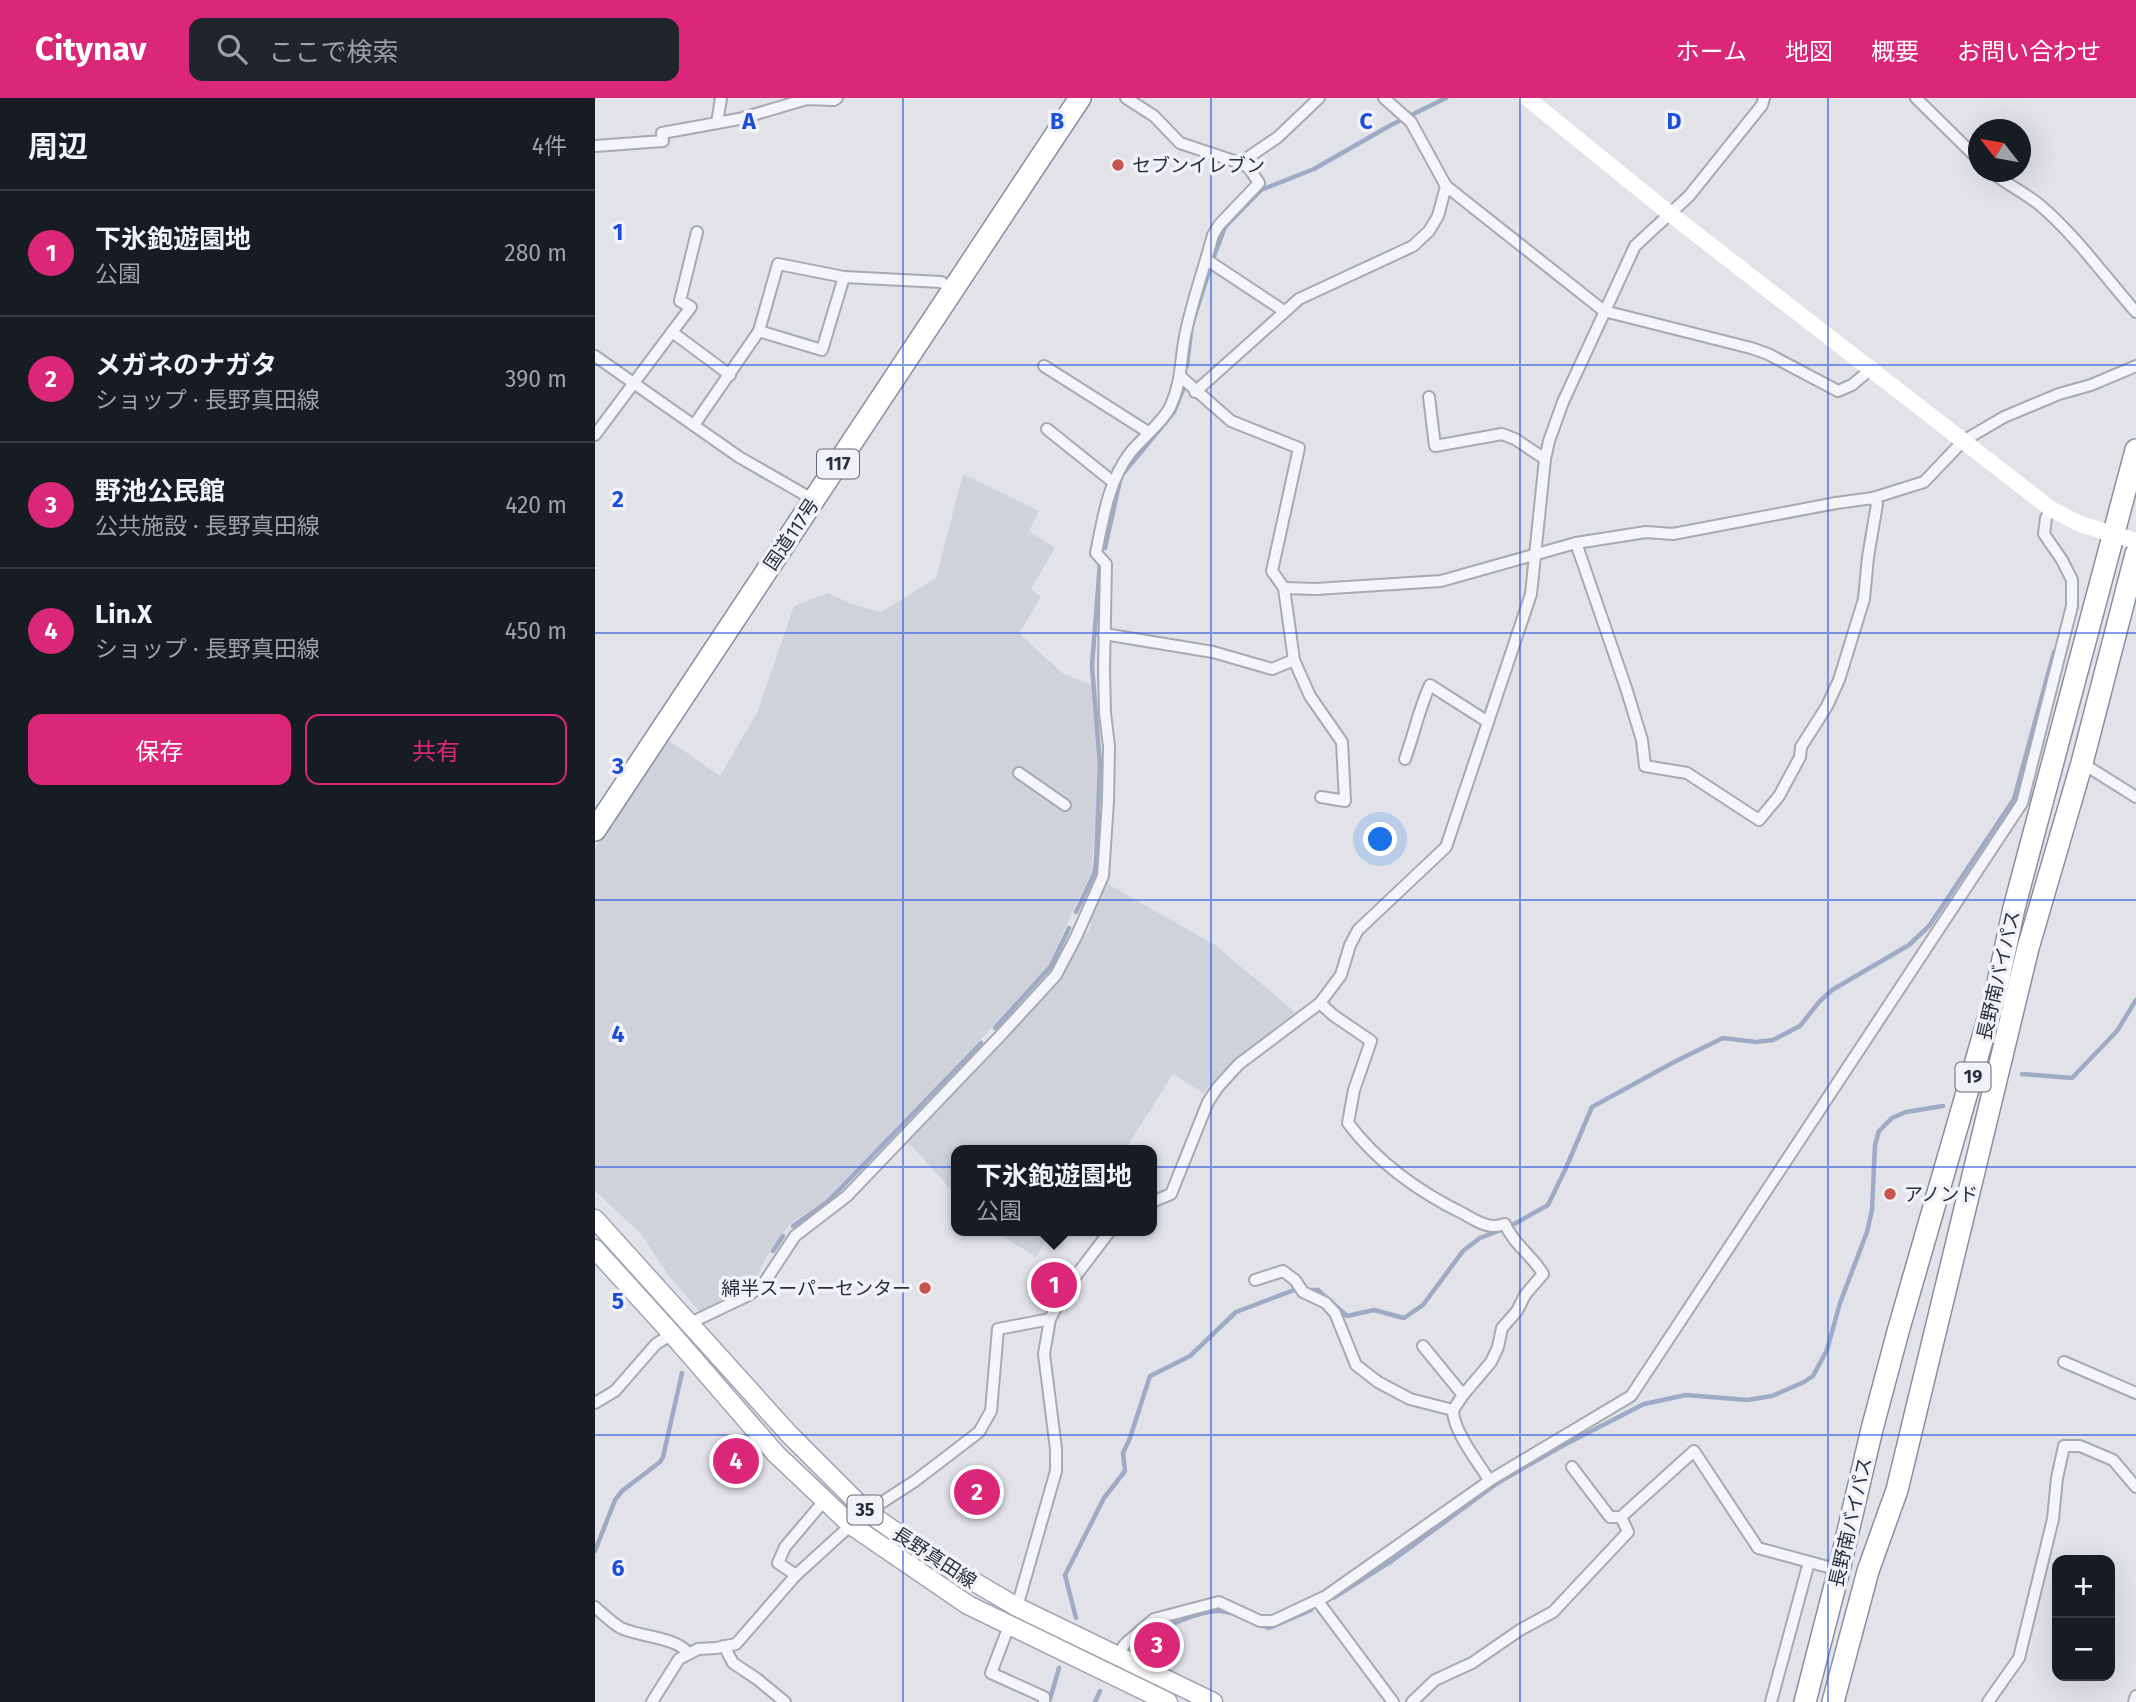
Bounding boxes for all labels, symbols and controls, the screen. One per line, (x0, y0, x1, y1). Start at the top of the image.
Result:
search box (189, 18, 679, 81)
text: Citynav (35, 29, 147, 69)
icon: search (213, 30, 251, 68)
text: ここで検索 (269, 37, 399, 68)
text: ホーム (1676, 38, 1747, 66)
text: 地図 (1785, 38, 1833, 66)
text: 概要 (1871, 38, 1919, 66)
text: お問い合わせ (1957, 38, 2101, 66)
text: A (741, 107, 756, 135)
text: B (1050, 107, 1064, 135)
text: C (1359, 107, 1373, 135)
text: D (1667, 107, 1682, 135)
north arrow (1968, 119, 2031, 182)
text: 周辺 (28, 129, 88, 165)
text: 4件 (532, 132, 567, 160)
place label: セブンイレブン (1132, 154, 1265, 177)
marker: セブンイレブン (1110, 157, 1126, 173)
text: 1 (613, 218, 623, 246)
text: 下氷鉋遊園地 (95, 224, 251, 255)
text: 1 (46, 239, 56, 267)
text: 280 m (504, 239, 567, 267)
text: 公園 (95, 260, 141, 288)
text: メガネのナガタ (95, 350, 277, 381)
text: 2 (45, 365, 57, 393)
text: 390 m (505, 365, 567, 393)
text: ショップ · 長野真田線 (95, 386, 320, 414)
road number: 117 (817, 450, 859, 478)
text: 野池公民館 (95, 476, 225, 507)
text: 2 (612, 485, 624, 513)
text: 3 (45, 491, 57, 519)
text: 420 m (505, 491, 567, 519)
street label: 国道117号 (759, 494, 824, 575)
text: 公共施設 · 長野真田線 (95, 512, 320, 540)
text: Lin.X (95, 599, 152, 630)
text: 4 (45, 617, 58, 645)
text: 450 m (505, 617, 567, 645)
text: ショップ · 長野真田線 (95, 635, 320, 663)
button: 保存 (28, 714, 291, 785)
button: 共有 (305, 714, 567, 785)
text: 3 (611, 752, 624, 780)
your location (1363, 822, 1397, 856)
street label: 長野南バイパス (1972, 908, 2025, 1042)
text: 4 (612, 1020, 625, 1048)
road number: 19 (1955, 1062, 1991, 1092)
popup (951, 1145, 1157, 1236)
text: 下氷鉋遊園地 (976, 1161, 1132, 1192)
place label: アノンド (1904, 1183, 1978, 1206)
marker: アノンド (1882, 1186, 1898, 1202)
text: 公園 (976, 1197, 1022, 1225)
pin: 1 (1031, 1259, 1077, 1311)
place label: 綿半スーパーセンター (721, 1277, 911, 1300)
marker: 綿半スーパーセンター (917, 1280, 933, 1296)
text: 5 (612, 1287, 624, 1315)
pin: 4 (713, 1435, 759, 1487)
street label: 長野南バイパス (1824, 1455, 1877, 1589)
pin: 2 (954, 1466, 1000, 1518)
road number: 35 (847, 1496, 883, 1525)
street label: 長野真田線 (889, 1522, 981, 1593)
text: 6 (612, 1554, 625, 1582)
map controls (2052, 1555, 2115, 1681)
button: + (2052, 1555, 2115, 1618)
button: − (2052, 1618, 2115, 1681)
pin: 3 (1134, 1619, 1180, 1671)

